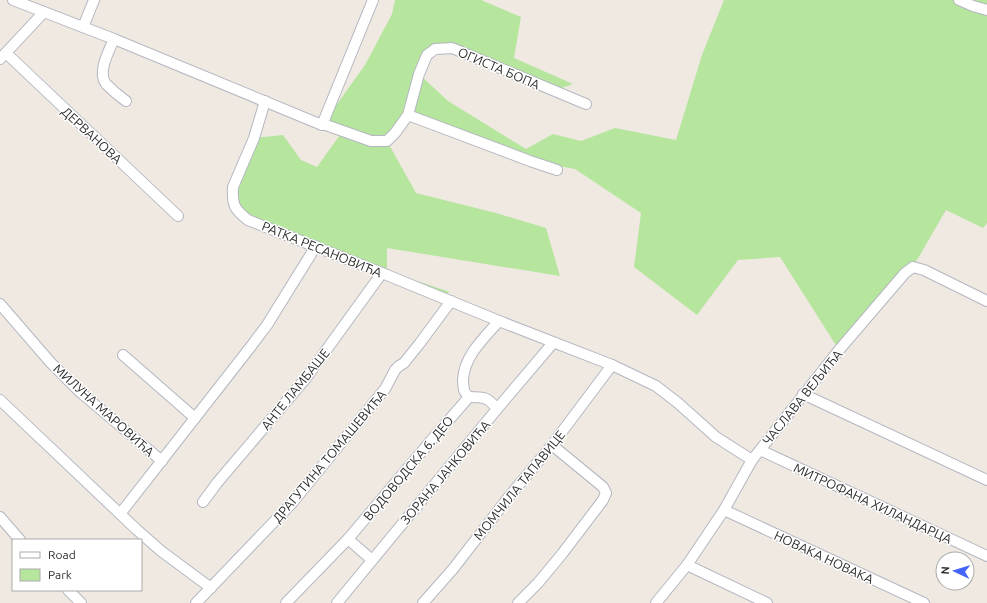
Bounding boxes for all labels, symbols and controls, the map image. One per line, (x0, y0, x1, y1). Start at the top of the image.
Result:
street label: ОГИСТА БОПА (456, 44, 543, 92)
street label: ДЕРВАНОВА (59, 104, 125, 167)
street label: РАТКА РЕСАНОВИЋА (260, 218, 385, 280)
street label: АНТЕ ЛАМБАШЕ (258, 346, 332, 432)
street label: ЧАСЛАВА ВЕЉИЋА (759, 346, 845, 447)
street label: МИЛУНА МАРОВИЋА (51, 361, 158, 459)
street label: ДРАГУТИНА ТОМАШЕВИЋА (270, 387, 389, 525)
street label: ВОДОВОДСКА 6. ДЕО (360, 413, 456, 523)
street label: ЗОРАНА ЈАНКОВИЋА (398, 417, 493, 527)
street label: МОМЧИЛА ТАПАВИЦЕ (470, 427, 568, 543)
street label: МИТРОФАНА ХИЛАНДАРЦА (792, 460, 955, 546)
street label: НОВАКА НОВАКА (772, 528, 876, 586)
legend (12, 539, 142, 591)
text: Road (48, 548, 76, 561)
north arrow (935, 551, 975, 591)
text: N (939, 566, 951, 575)
text: Park (48, 568, 72, 581)

